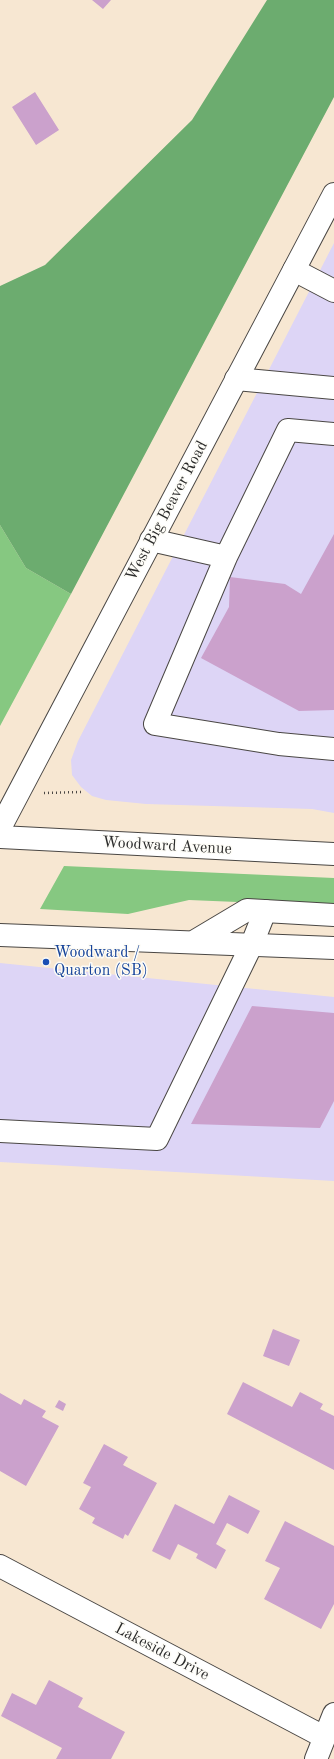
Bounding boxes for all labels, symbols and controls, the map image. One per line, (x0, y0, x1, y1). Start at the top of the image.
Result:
street label: West Big Beaver Road (122, 438, 212, 584)
street label: Woodward Avenue (102, 833, 232, 859)
place label: Woodward / Quarton (SB) (54, 943, 148, 981)
marker: Woodward / Quarton (SB) (41, 957, 51, 967)
street label: Lakeside Drive (111, 1619, 213, 1685)

